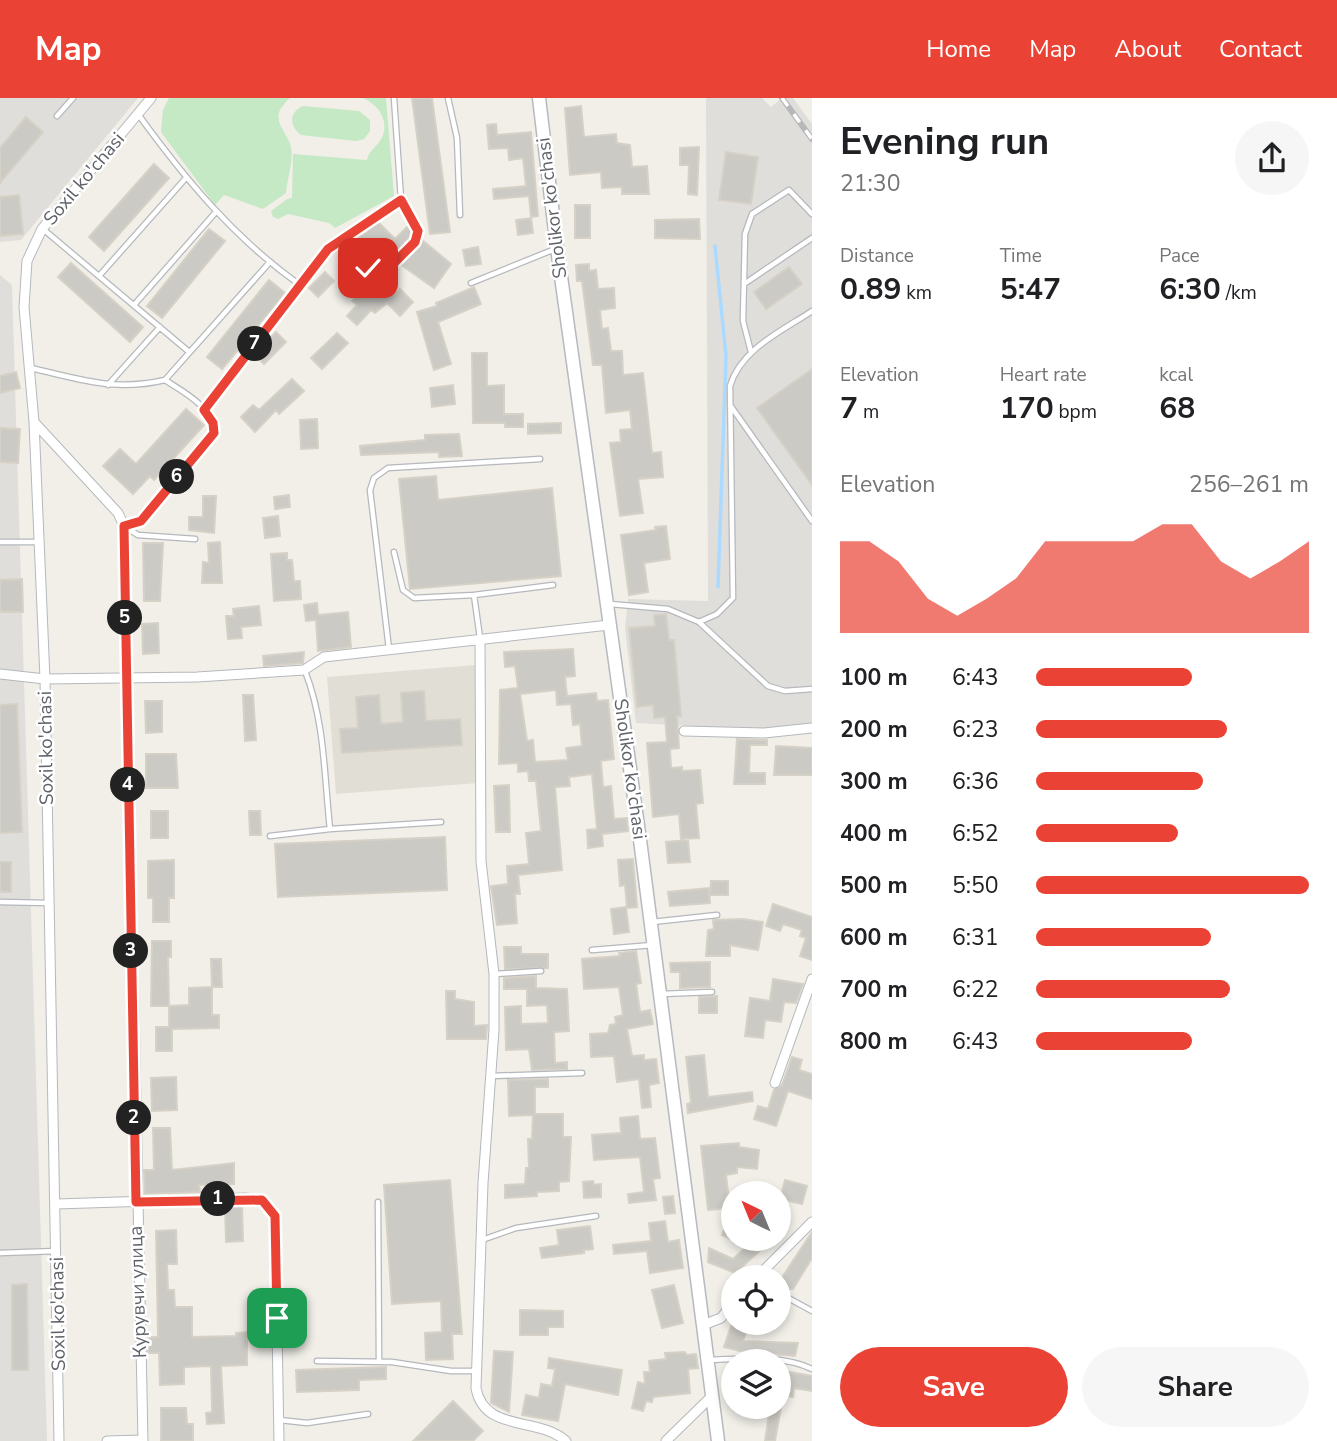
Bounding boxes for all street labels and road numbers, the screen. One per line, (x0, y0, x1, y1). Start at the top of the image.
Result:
street label: Soxil ko'chasi (37, 127, 131, 231)
street label: Sholikor ko'chasi (530, 136, 574, 280)
street label: Soxil ko'chasi (32, 691, 60, 805)
street label: Sholikor ko'chasi (607, 697, 653, 841)
street label: Курувчи улица (123, 1225, 153, 1359)
street label: Soxil ko'chasi (44, 1257, 72, 1371)

